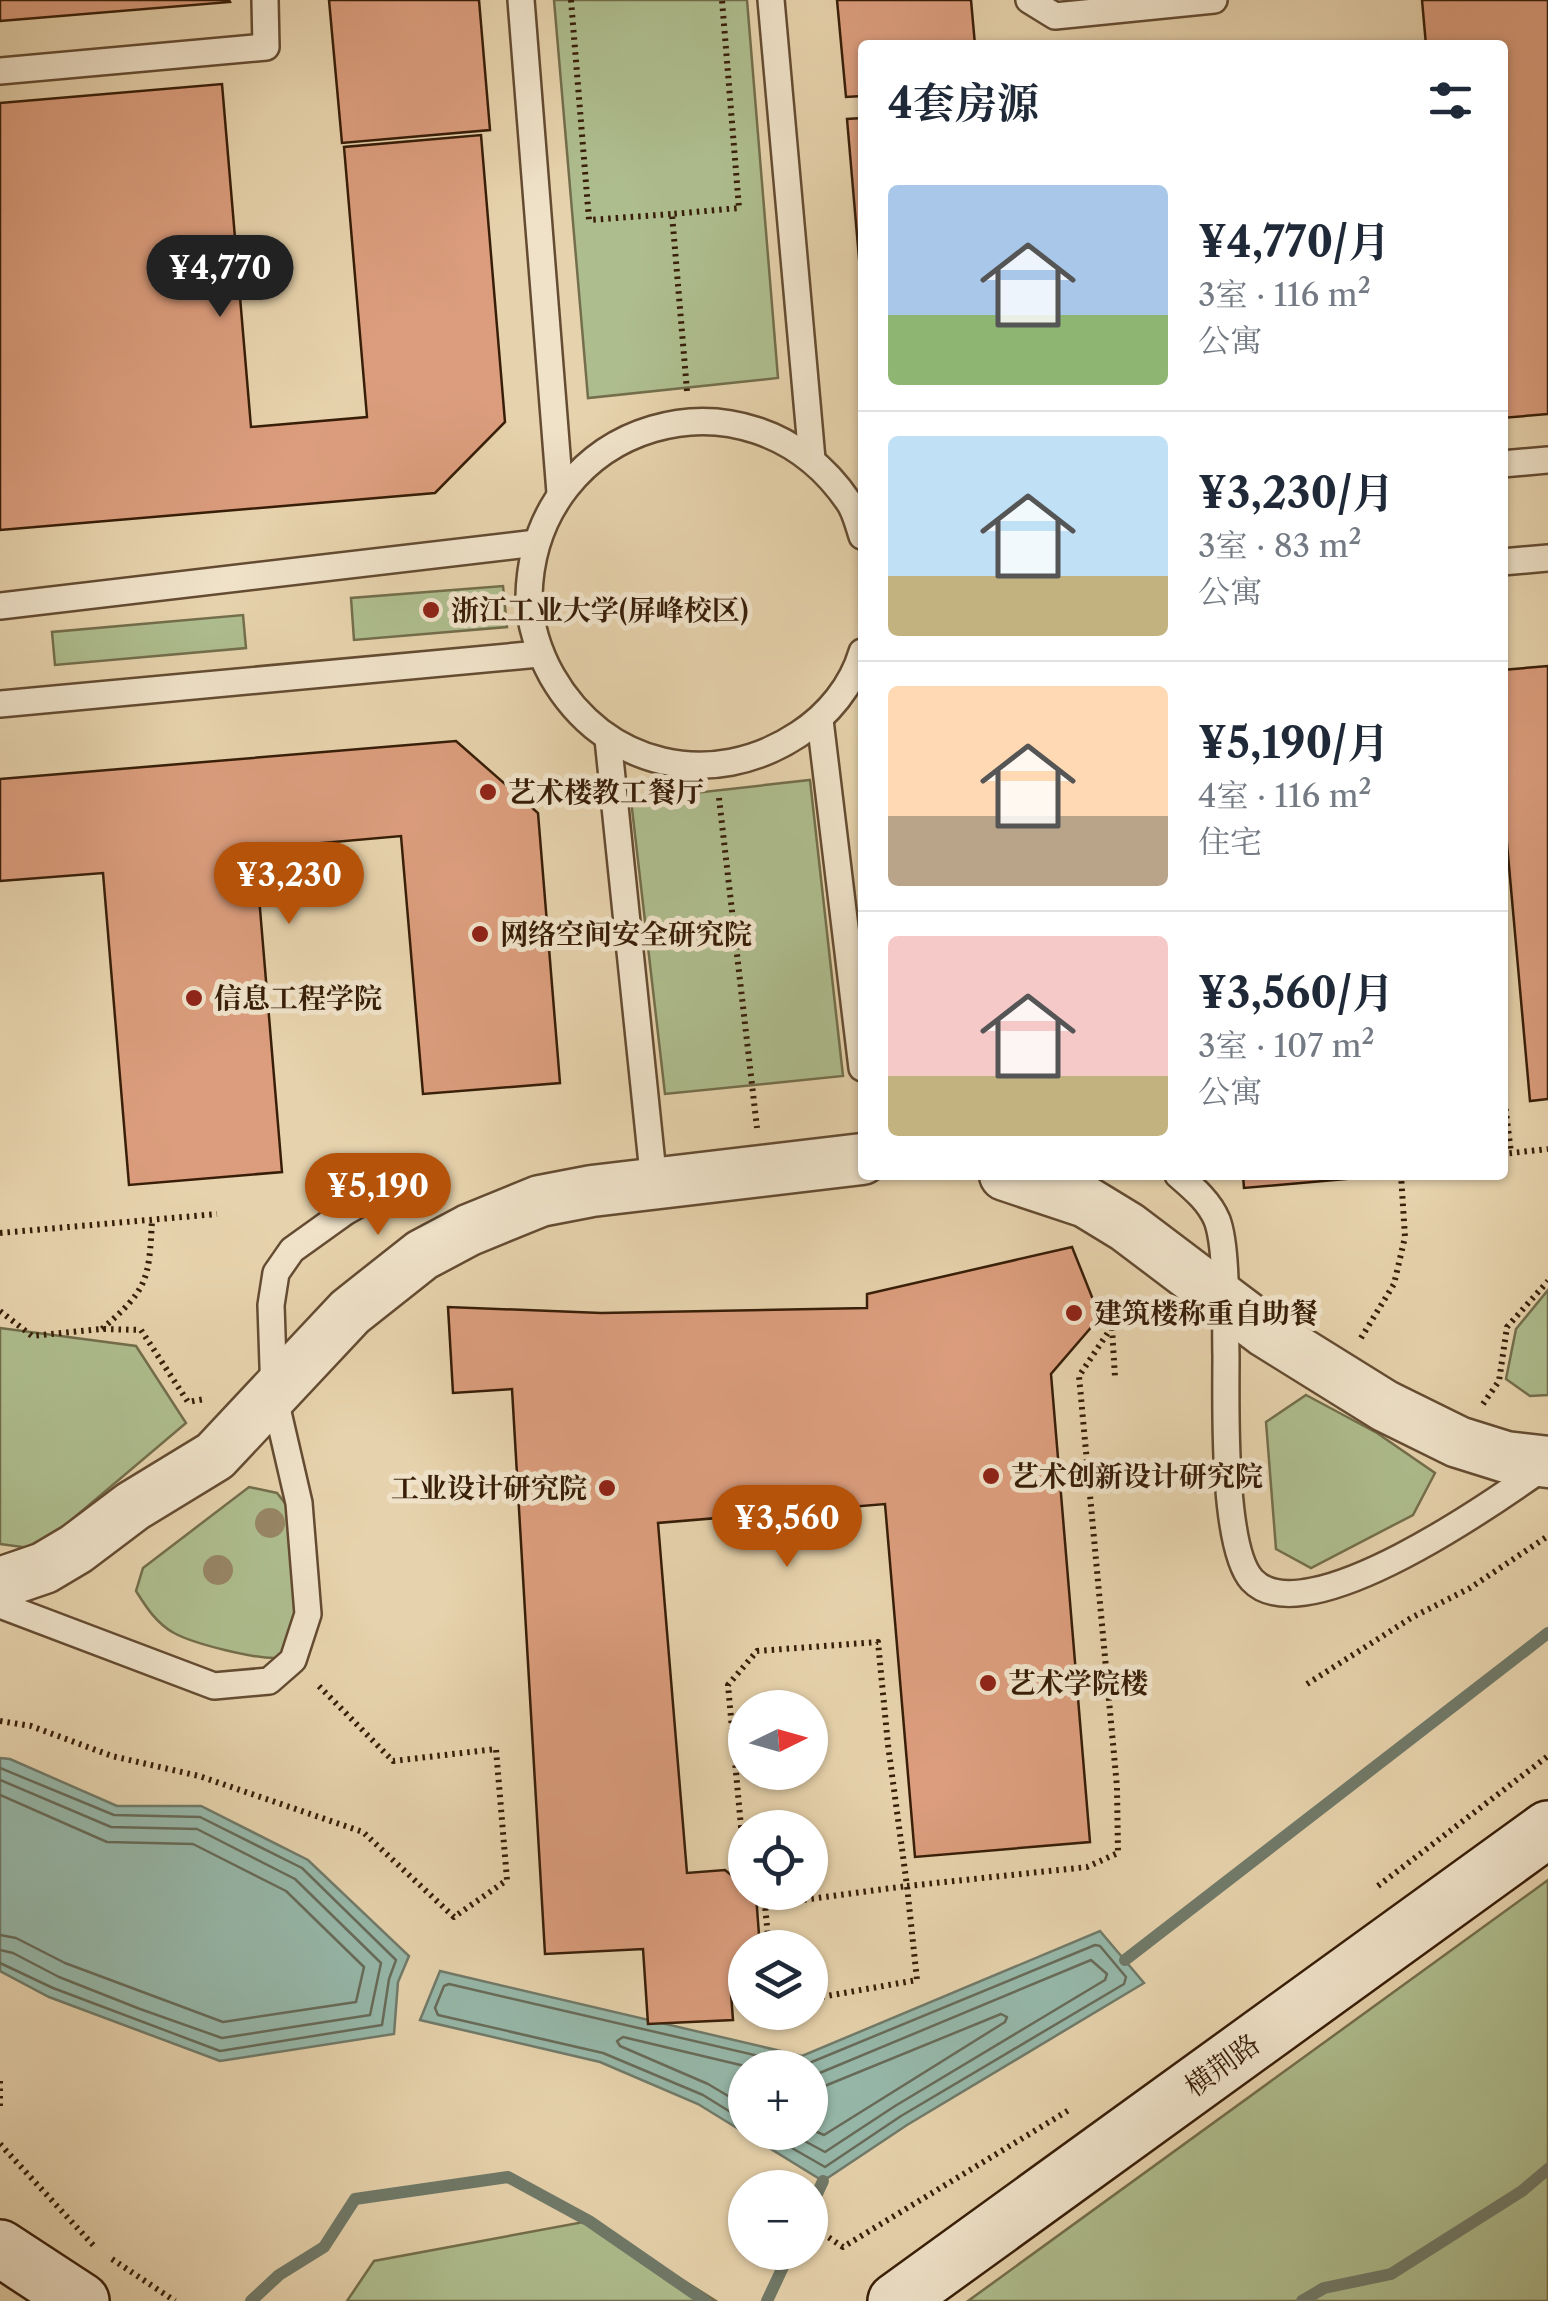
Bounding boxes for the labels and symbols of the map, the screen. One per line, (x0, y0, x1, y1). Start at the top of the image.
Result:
pin: ¥4,770 (139, 235, 301, 320)
place label: 浙江工业大学(屏峰校区) (451, 593, 749, 627)
marker: 浙江工业大学(屏峰校区) (420, 599, 442, 621)
place label: 艺术楼教工餐厅 (508, 775, 704, 809)
marker: 艺术楼教工餐厅 (477, 781, 499, 803)
pin: ¥3,230 (208, 842, 370, 927)
place label: 网络空间安全研究院 (500, 917, 752, 951)
marker: 网络空间安全研究院 (469, 923, 491, 945)
place label: 信息工程学院 (214, 981, 382, 1015)
marker: 信息工程学院 (183, 987, 205, 1009)
pin: ¥5,190 (297, 1153, 459, 1238)
place label: 建筑楼称重自助餐 (1094, 1296, 1318, 1330)
marker: 建筑楼称重自助餐 (1063, 1302, 1085, 1324)
place label: 艺术创新设计研究院 (1011, 1459, 1263, 1493)
marker: 艺术创新设计研究院 (980, 1465, 1002, 1487)
place label: 工业设计研究院 (391, 1471, 587, 1505)
marker: 工业设计研究院 (596, 1477, 618, 1499)
pin: ¥3,560 (706, 1485, 868, 1570)
place label: 艺术学院楼 (1008, 1666, 1148, 1700)
marker: 艺术学院楼 (977, 1672, 999, 1694)
north arrow (728, 1690, 828, 1790)
street label: 横荆路 (1178, 2027, 1266, 2103)

